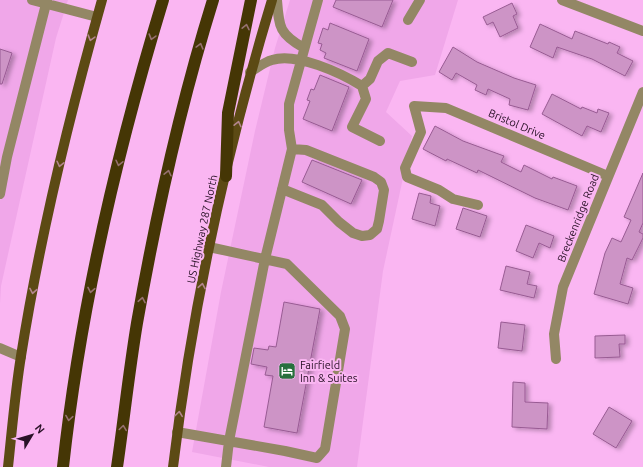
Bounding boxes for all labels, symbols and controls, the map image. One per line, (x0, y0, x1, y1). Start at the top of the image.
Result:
one-way arrow (241, 24, 249, 30)
one-way arrow (87, 34, 96, 41)
one-way arrow (148, 34, 157, 41)
one-way arrow (195, 43, 203, 50)
street label: Bristol Drive (487, 107, 547, 141)
one-way arrow (234, 121, 242, 128)
one-way arrow (115, 159, 124, 166)
one-way arrow (56, 160, 65, 167)
one-way arrow (163, 169, 172, 176)
street label: Breckenridge Road (555, 172, 601, 264)
street label: US Highway 287 North (185, 174, 219, 284)
one-way arrow (197, 283, 205, 289)
one-way arrow (88, 287, 96, 293)
one-way arrow (29, 288, 38, 294)
one-way arrow (137, 297, 146, 303)
place label: Fairfield Inn & Suites (300, 359, 358, 384)
hotel icon: Fairfield Inn & Suites (277, 361, 297, 381)
one-way arrow (174, 411, 183, 417)
north arrow (12, 415, 52, 455)
one-way arrow (65, 415, 74, 421)
text: N (33, 422, 47, 436)
one-way arrow (118, 425, 127, 432)

